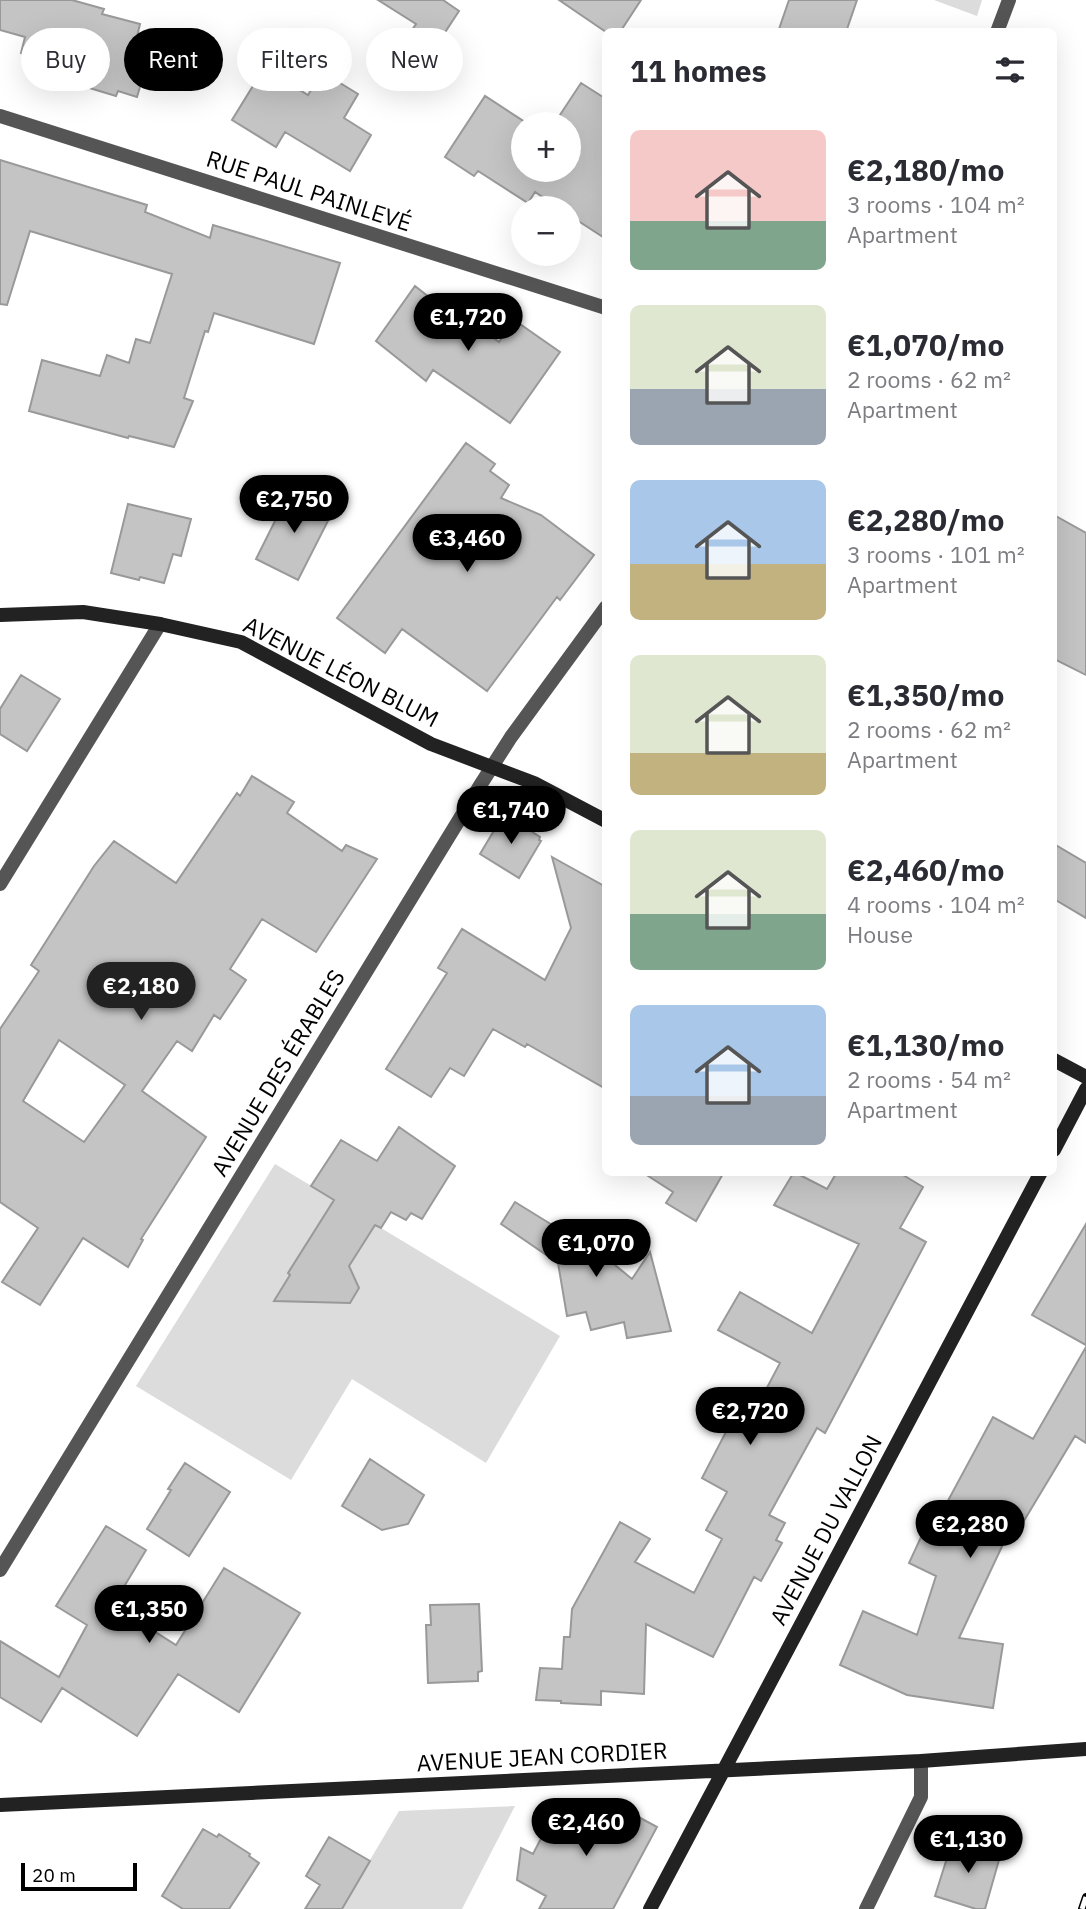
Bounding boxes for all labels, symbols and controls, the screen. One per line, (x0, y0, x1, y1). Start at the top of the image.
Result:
chip: Buy (21, 28, 110, 91)
chip: Rent (124, 28, 223, 91)
chip: Filters (237, 28, 352, 91)
chip: New (366, 28, 463, 91)
text: 11 homes (630, 51, 767, 90)
icon: filters (991, 51, 1029, 89)
map controls (511, 112, 581, 266)
button: + (511, 112, 581, 182)
street label: RUE PAUL PAINLEVÉ (203, 143, 416, 237)
text: €2,180/mo (847, 150, 1004, 189)
icon: home (686, 158, 770, 242)
text: 3 rooms · 104 m² (847, 189, 1025, 219)
button: − (511, 196, 581, 266)
text: Apartment (847, 219, 958, 249)
pin: €1,720 (411, 294, 525, 353)
text: €1,720 (430, 301, 506, 331)
text: €1,070/mo (847, 325, 1004, 364)
icon: home (686, 333, 770, 417)
text: 2 rooms · 62 m² (847, 364, 1011, 394)
text: Apartment (847, 394, 958, 424)
pin: €2,750 (237, 476, 351, 535)
text: €2,750 (256, 483, 332, 513)
text: €2,280/mo (847, 500, 1004, 539)
icon: home (686, 508, 770, 592)
pin: €3,460 (410, 514, 524, 574)
text: €3,460 (429, 522, 505, 552)
text: 3 rooms · 101 m² (847, 539, 1025, 569)
text: Apartment (847, 569, 958, 599)
street label: AVENUE LÉON BLUM (239, 609, 444, 733)
text: €1,350/mo (847, 675, 1004, 714)
icon: home (686, 683, 770, 767)
text: 2 rooms · 62 m² (847, 714, 1011, 744)
text: Apartment (847, 744, 958, 774)
pin: €1,740 (454, 786, 568, 846)
text: €1,740 (473, 794, 549, 824)
text: €2,460/mo (847, 850, 1004, 889)
icon: home (686, 858, 770, 942)
text: 4 rooms · 104 m² (847, 889, 1025, 919)
text: House (847, 919, 913, 949)
pin: €2,180 (84, 962, 198, 1022)
street label: AVENUE DES ÉRABLES (204, 964, 351, 1181)
text: €2,180 (103, 970, 179, 1000)
text: €1,130/mo (847, 1025, 1004, 1064)
icon: home (686, 1033, 770, 1117)
text: 2 rooms · 54 m² (847, 1064, 1011, 1094)
text: Apartment (847, 1094, 958, 1124)
pin: €1,070 (539, 1220, 653, 1279)
text: €1,070 (558, 1227, 634, 1257)
pin: €2,720 (693, 1388, 807, 1447)
text: €2,720 (712, 1395, 788, 1425)
street label: AVENUE DU VALLON (762, 1429, 888, 1630)
pin: €2,280 (913, 1500, 1027, 1560)
text: €2,280 (932, 1508, 1008, 1538)
pin: €1,350 (92, 1586, 206, 1645)
text: €1,350 (111, 1593, 187, 1623)
street label: AVENUE JEAN CORDIER (416, 1734, 668, 1778)
pin: €2,460 (529, 1798, 643, 1858)
text: €2,460 (548, 1806, 624, 1836)
pin: €1,130 (911, 1815, 1025, 1875)
text: €1,130 (930, 1823, 1006, 1853)
scale bar (21, 1860, 136, 1892)
text: 20 m (32, 1863, 76, 1887)

